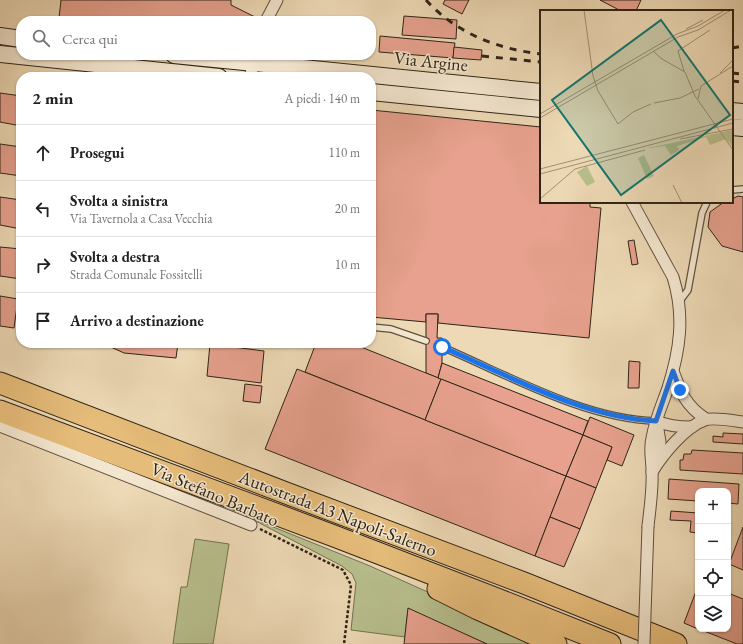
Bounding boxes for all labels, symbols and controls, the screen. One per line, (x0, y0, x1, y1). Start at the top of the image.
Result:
inset map (540, 10, 733, 203)
search box (16, 16, 376, 60)
icon: search (30, 27, 52, 49)
text: Cerca qui (62, 29, 118, 48)
street label: Via Argine (393, 46, 469, 76)
text: 2 min (32, 87, 73, 109)
text: A piedi · 140 m (285, 90, 360, 107)
icon: ahead (32, 142, 54, 164)
text: Prosegui (70, 143, 125, 162)
text: 110 m (329, 144, 360, 161)
text: Svolta a sinistra (70, 191, 168, 210)
icon: left (32, 198, 54, 220)
text: 20 m (335, 200, 360, 217)
text: Via Tavernola a Casa Vecchia (70, 210, 212, 227)
text: Svolta a destra (70, 247, 160, 266)
icon: right (32, 254, 54, 276)
text: 10 m (335, 256, 360, 273)
text: Strada Comunale Fossitelli (70, 266, 202, 283)
icon: arrive (32, 310, 54, 332)
text: Arrivo a destinazione (70, 311, 204, 330)
route start (433, 338, 451, 356)
route end (671, 381, 689, 399)
street label: Via Stefano Barbato (148, 457, 283, 531)
street label: Autostrada A3 Napoli-Salerno (235, 464, 440, 561)
map controls (695, 488, 731, 632)
button: + (695, 488, 731, 524)
button: − (695, 524, 731, 560)
button: locate (695, 560, 731, 596)
button: layers (695, 596, 731, 632)

